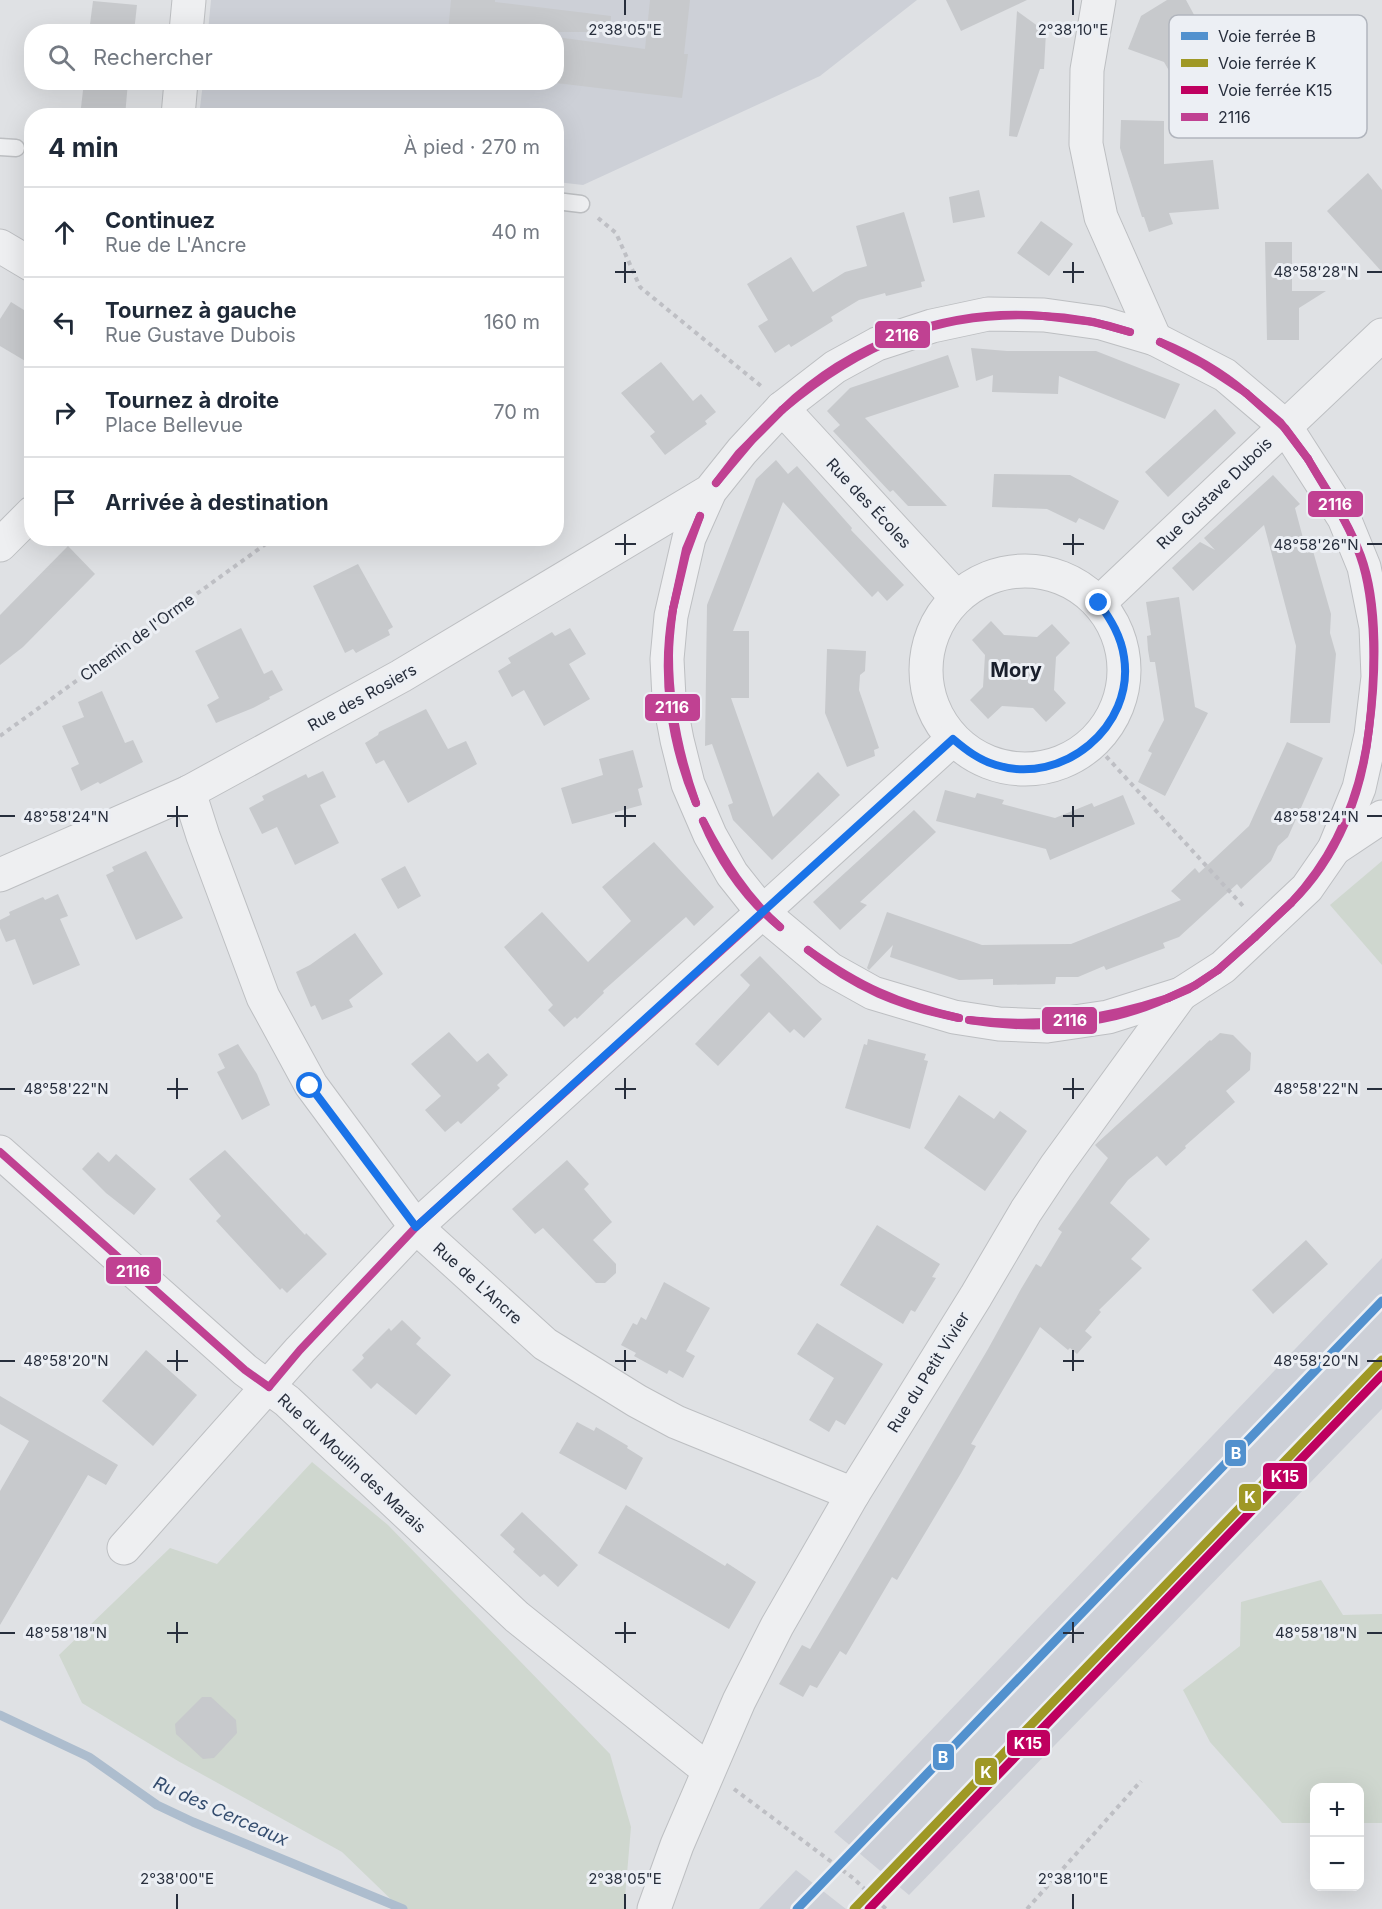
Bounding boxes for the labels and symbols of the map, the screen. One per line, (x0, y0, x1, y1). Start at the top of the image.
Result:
legend (1169, 15, 1367, 138)
text: 2°38'05"E (588, 20, 662, 39)
text: 2°38'10"E (1038, 20, 1108, 39)
text: Voie ferrée B (1218, 26, 1316, 46)
text: Voie ferrée K (1218, 53, 1316, 73)
text: Voie ferrée K15 (1218, 80, 1332, 100)
text: 2116 (1218, 107, 1251, 127)
text: 48°58'28"N (1273, 262, 1359, 281)
line badge: 2116 (874, 320, 931, 349)
text: 2116 (885, 325, 919, 345)
street label: Rue Gustave Dubois (1152, 433, 1276, 553)
street label: Rue des Écoles (822, 454, 916, 552)
line badge: 2116 (1307, 490, 1364, 518)
text: 2116 (1318, 494, 1352, 514)
text: 48°58'26"N (1273, 535, 1359, 554)
street label: Chemin de l'Orme (76, 589, 198, 685)
route end (1085, 589, 1111, 615)
district label: Mory (990, 658, 1042, 682)
street label: Rue des Rosiers (304, 659, 420, 735)
line badge: 2116 (644, 693, 701, 722)
text: 2116 (655, 697, 689, 717)
text: 48°58'24"N (23, 807, 109, 826)
text: 48°58'24"N (1273, 807, 1359, 826)
line badge: 2116 (1041, 1006, 1098, 1035)
text: 2116 (1053, 1010, 1087, 1030)
route start (296, 1072, 322, 1098)
text: 48°58'22"N (23, 1079, 109, 1098)
text: 48°58'22"N (1273, 1079, 1359, 1098)
street label: Rue de L'Ancre (429, 1238, 527, 1328)
line badge: 2116 (105, 1256, 162, 1285)
text: 2116 (116, 1261, 150, 1281)
street label: Rue du Petit Vivier (883, 1308, 973, 1436)
text: 48°58'20"N (23, 1351, 109, 1370)
text: 48°58'20"N (1273, 1351, 1359, 1370)
street label: Rue du Moulin des Marais (274, 1389, 430, 1537)
line badge: B (1224, 1439, 1247, 1467)
text: B (1231, 1443, 1241, 1463)
line badge: K15 (1262, 1462, 1308, 1490)
text: K15 (1271, 1466, 1299, 1486)
line badge: K (1238, 1483, 1262, 1512)
text: K (1244, 1487, 1256, 1507)
text: 48°58'18"N (25, 1623, 107, 1642)
text: 48°58'18"N (1275, 1623, 1357, 1642)
line badge: K15 (1006, 1729, 1051, 1757)
text: K15 (1014, 1733, 1042, 1753)
line badge: B (932, 1743, 955, 1771)
text: B (938, 1747, 948, 1767)
line badge: K (974, 1757, 998, 1786)
text: K (980, 1762, 992, 1782)
water label: Ru des Cerceaux (150, 1772, 292, 1850)
text: 2°38'00"E (140, 1869, 214, 1888)
text: 2°38'05"E (588, 1869, 662, 1888)
text: 2°38'10"E (1038, 1869, 1108, 1888)

